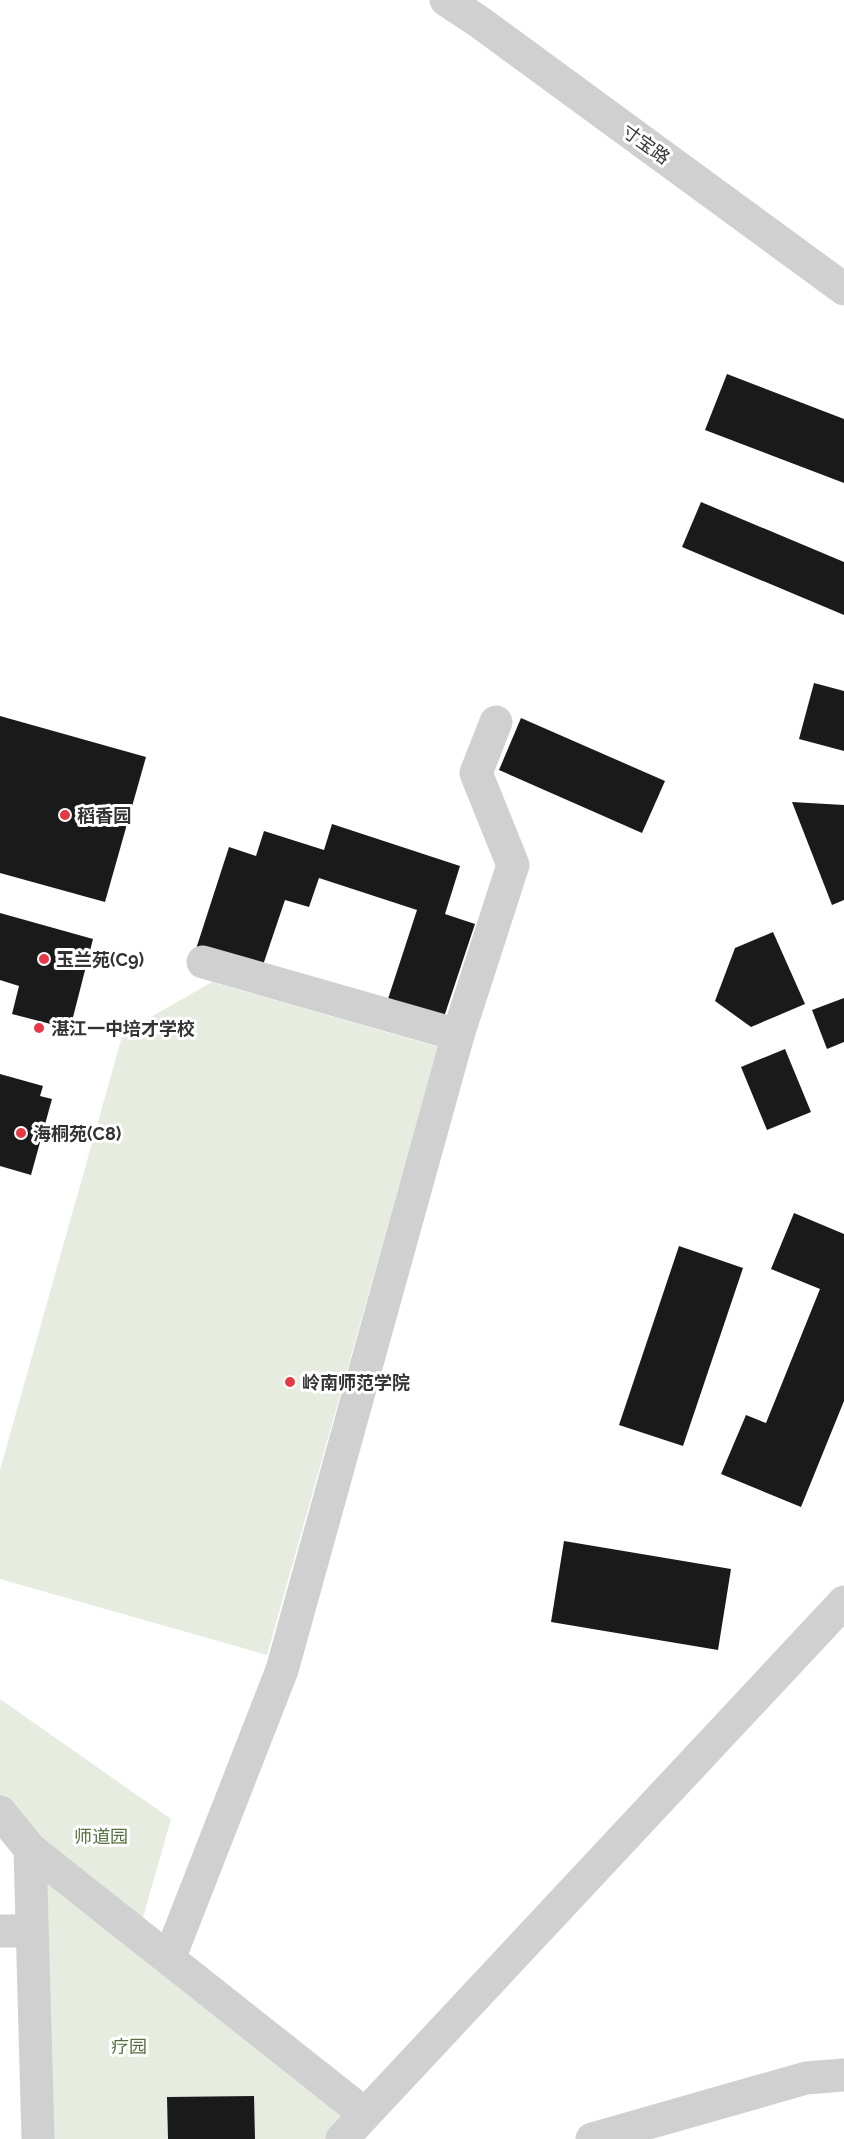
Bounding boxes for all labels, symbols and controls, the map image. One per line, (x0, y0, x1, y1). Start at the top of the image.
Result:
street label: 寸宝路 (618, 120, 674, 168)
place label: 稻香园 (77, 805, 131, 826)
marker: 稻香园 (58, 808, 72, 822)
place label: 玉兰苑(C9) (56, 949, 144, 970)
marker: 玉兰苑(C9) (37, 952, 51, 966)
place label: 湛江一中培才学校 (51, 1018, 195, 1039)
marker: 湛江一中培才学校 (32, 1021, 46, 1035)
place label: 海桐苑(C8) (33, 1123, 121, 1144)
marker: 海桐苑(C8) (14, 1126, 28, 1140)
place label: 岭南师范学院 (302, 1372, 410, 1393)
marker: 岭南师范学院 (283, 1375, 297, 1389)
park label: 师道园 (74, 1826, 128, 1847)
park label: 疗园 (111, 2036, 147, 2057)

